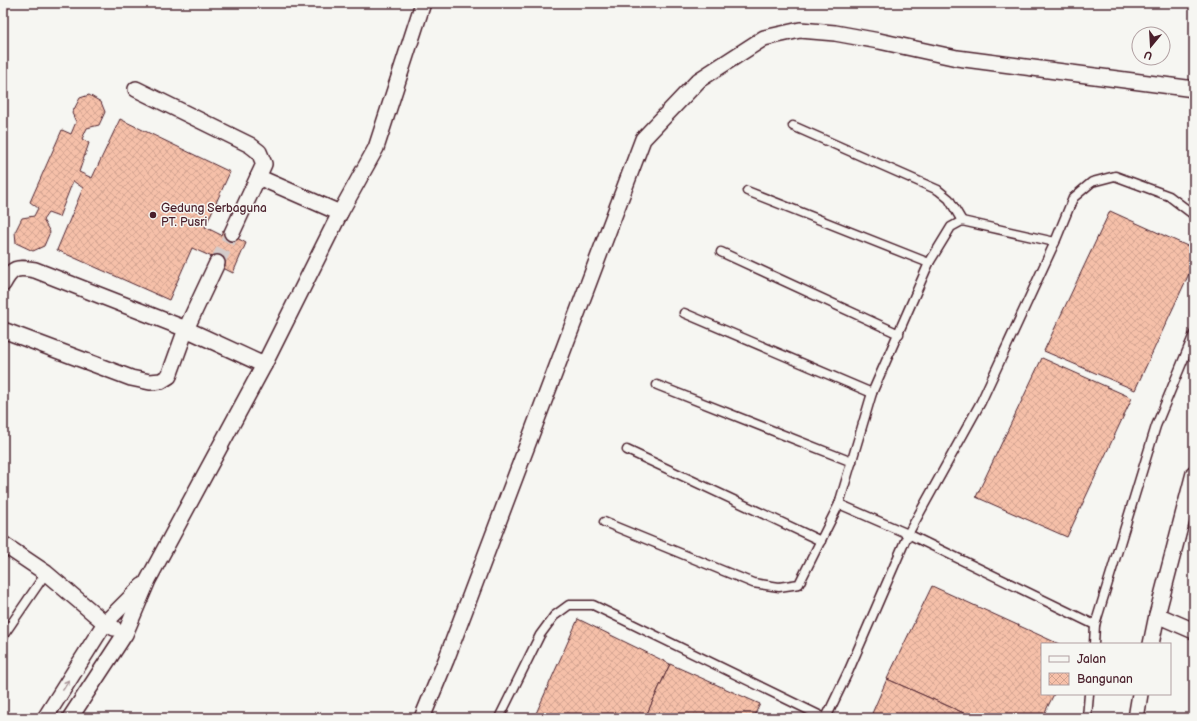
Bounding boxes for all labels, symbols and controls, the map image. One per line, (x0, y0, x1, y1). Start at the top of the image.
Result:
north arrow (1131, 26, 1171, 66)
text: U (1142, 48, 1154, 62)
place label: Gedung Serbaguna PT. Pusri (161, 201, 267, 230)
marker: Gedung Serbaguna PT. Pusri (148, 210, 158, 220)
legend (1041, 643, 1171, 695)
text: Jalan (1077, 652, 1106, 667)
text: Bangunan (1077, 672, 1133, 687)
one-way arrow (63, 679, 71, 691)

